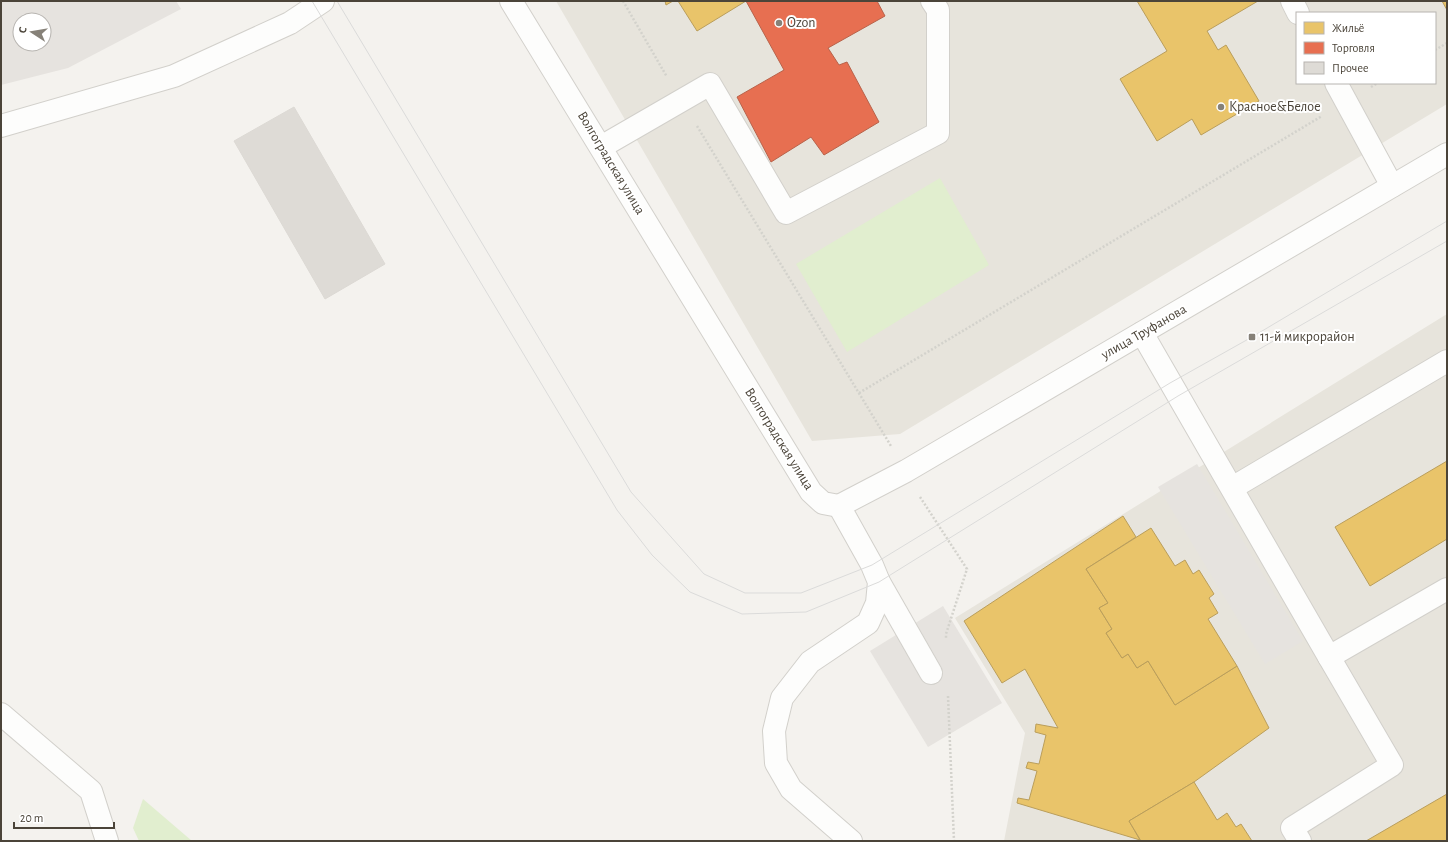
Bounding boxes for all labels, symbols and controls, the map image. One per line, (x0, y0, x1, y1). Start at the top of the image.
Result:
north arrow (12, 12, 52, 52)
legend (1296, 12, 1436, 84)
place label: Ozon (787, 16, 815, 30)
marker: Ozon (774, 18, 784, 28)
text: Жильё (1332, 22, 1364, 34)
text: С (17, 26, 29, 34)
text: Торговля (1332, 42, 1375, 54)
text: Прочее (1332, 62, 1368, 74)
place label: Красное&Белое (1229, 100, 1321, 114)
marker: Красное&Белое (1216, 102, 1226, 112)
street label: Волгоградская улица (575, 109, 648, 217)
street label: улица Труфанова (1098, 302, 1189, 362)
place label: 11-й микрорайон (1260, 330, 1355, 344)
marker: 11-й микрорайон (1247, 332, 1257, 342)
street label: Волгоградская улица (742, 385, 816, 493)
scale bar (14, 804, 114, 830)
text: 20 m (20, 812, 43, 824)

